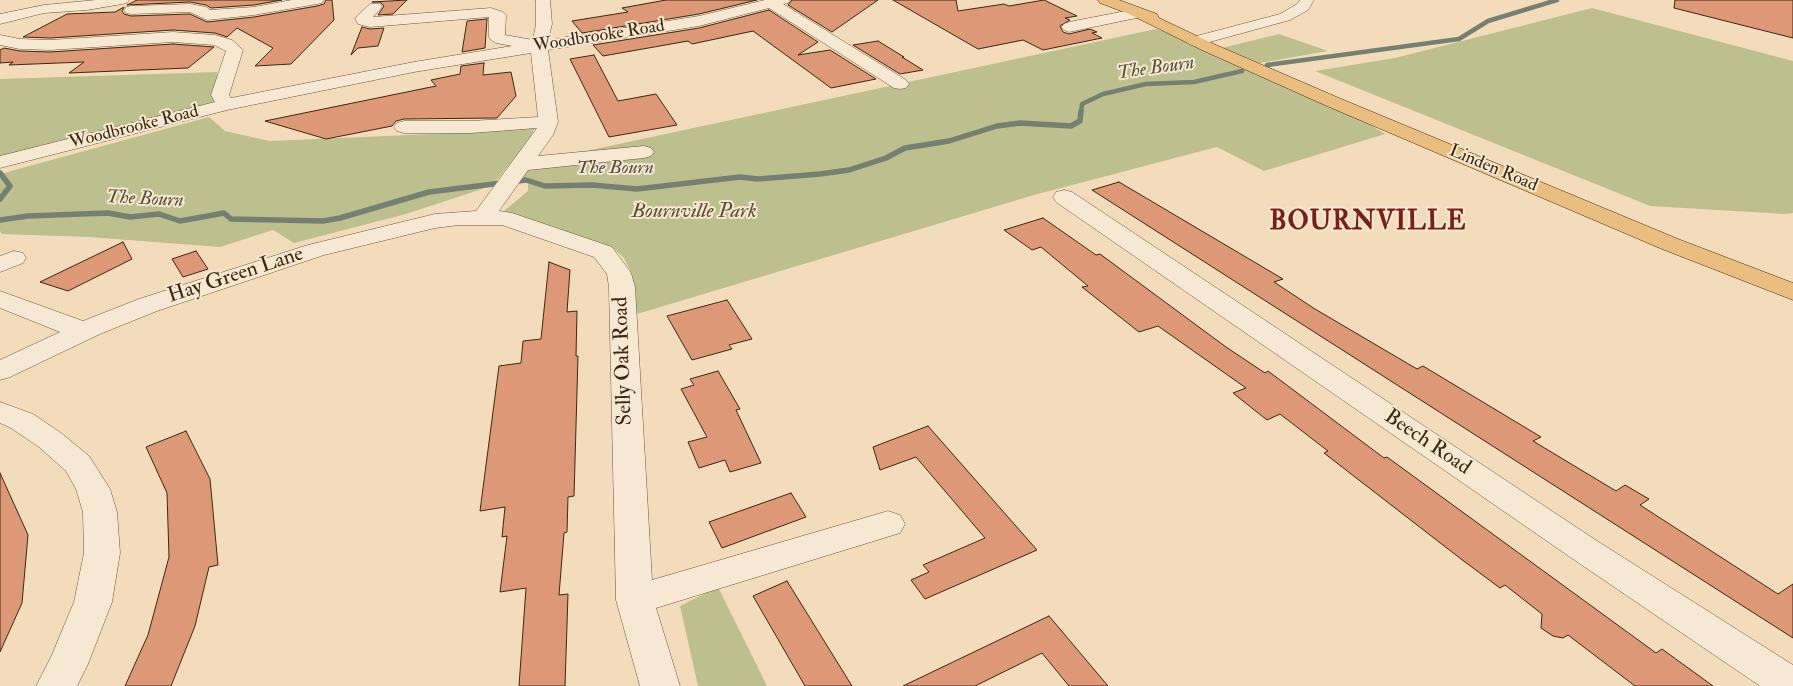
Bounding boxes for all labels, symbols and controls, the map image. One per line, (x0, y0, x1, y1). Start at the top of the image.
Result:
street label: Woodbrooke Road (532, 16, 666, 58)
water label: The Bourn (1116, 52, 1196, 86)
street label: Woodbrooke Road (67, 101, 201, 155)
street label: Linden Road (1445, 141, 1541, 197)
water label: The Bourn (576, 158, 654, 180)
water label: The Bourn (106, 187, 184, 213)
park label: Bournville Park (631, 199, 757, 225)
district label: BOURNVILLE (1268, 207, 1468, 239)
street label: Hay Green Lane (165, 242, 307, 310)
street label: Selly Oak Road (609, 296, 639, 426)
street label: Beech Road (1379, 405, 1475, 481)

